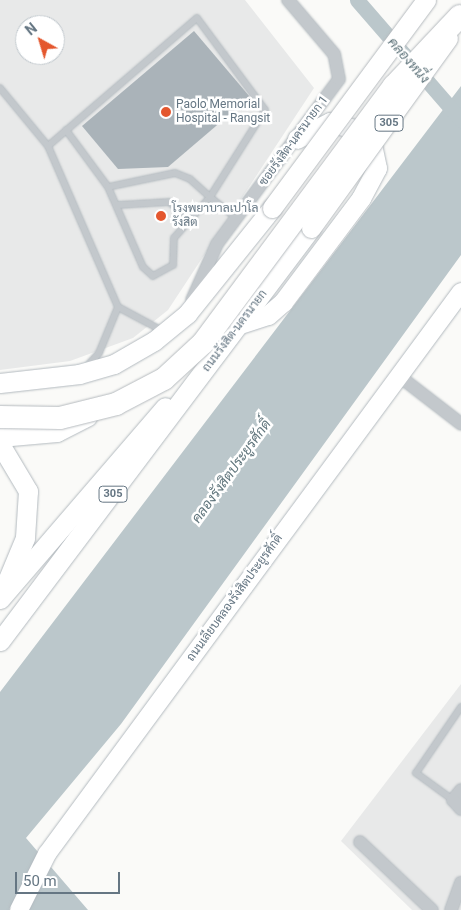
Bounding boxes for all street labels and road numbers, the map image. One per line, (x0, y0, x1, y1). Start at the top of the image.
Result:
street label: ซอยรังสิต-นครนายก 1 (257, 93, 331, 189)
road number: 305 (374, 115, 404, 132)
street label: ถนนรังสิต-นครนายก (199, 287, 271, 375)
road number: 305 (98, 486, 128, 502)
street label: ถนนเลียบคลองรังสิตประยูรศักดิ์ (184, 532, 286, 664)

